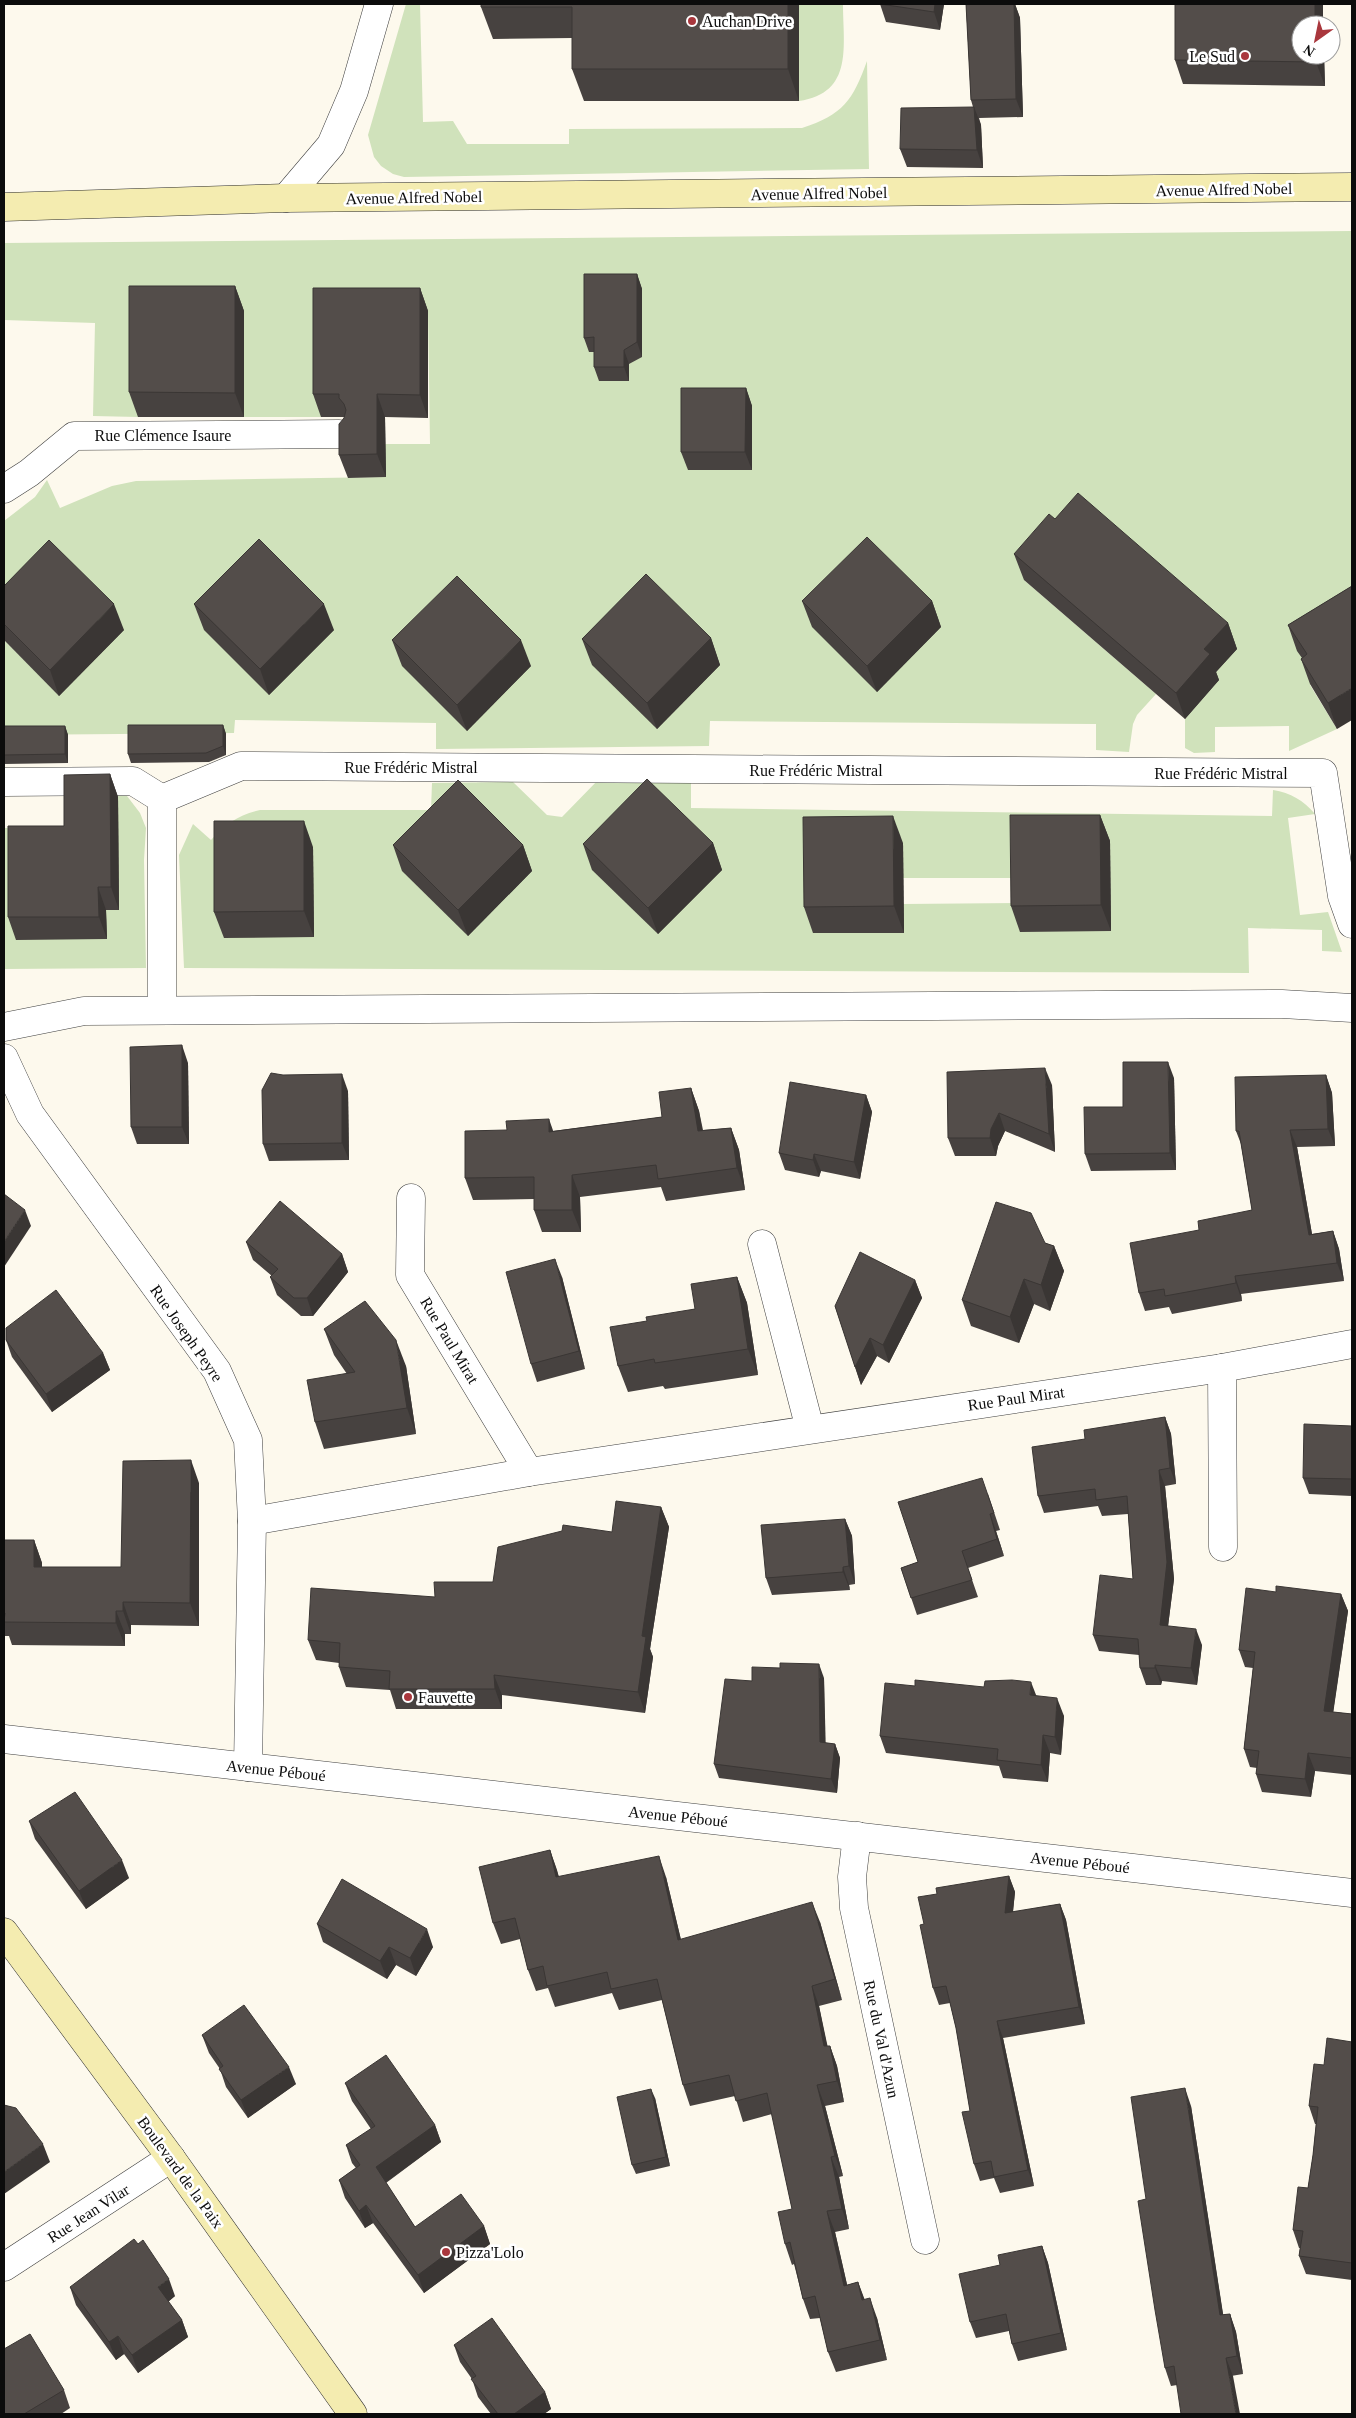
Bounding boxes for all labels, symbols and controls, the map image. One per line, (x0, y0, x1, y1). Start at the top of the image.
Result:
place label: Auchan Drive (702, 13, 792, 30)
marker: Auchan Drive (686, 15, 698, 27)
north arrow (1291, 15, 1341, 65)
text: N (1301, 41, 1318, 60)
place label: Le Sud (1189, 48, 1235, 65)
marker: Le Sud (1239, 50, 1251, 62)
street label: Avenue Alfred Nobel (1156, 180, 1293, 199)
street label: Avenue Alfred Nobel (751, 184, 888, 203)
street label: Avenue Alfred Nobel (346, 188, 483, 207)
street label: Rue Clémence Isaure (95, 427, 231, 444)
street label: Rue Frédéric Mistral (344, 759, 478, 776)
street label: Rue Frédéric Mistral (749, 762, 883, 779)
street label: Rue Frédéric Mistral (1154, 765, 1288, 782)
street label: Rue Joseph Peyre (146, 1282, 226, 1385)
street label: Rue Paul Mirat (417, 1294, 482, 1387)
street label: Rue Paul Mirat (966, 1383, 1066, 1414)
place label: Fauvette (418, 1689, 473, 1706)
marker: Fauvette (402, 1691, 414, 1703)
street label: Avenue Péboué (225, 1757, 326, 1784)
street label: Avenue Péboué (627, 1803, 728, 1830)
street label: Avenue Péboué (1029, 1849, 1130, 1876)
street label: Rue du Val d'Azun (861, 1978, 902, 2100)
street label: Boulevard de la Paix (134, 2113, 227, 2231)
street label: Rue Jean Vilar (44, 2180, 133, 2246)
place label: Pizza'Lolo (456, 2244, 524, 2261)
marker: Pizza'Lolo (440, 2246, 452, 2258)

